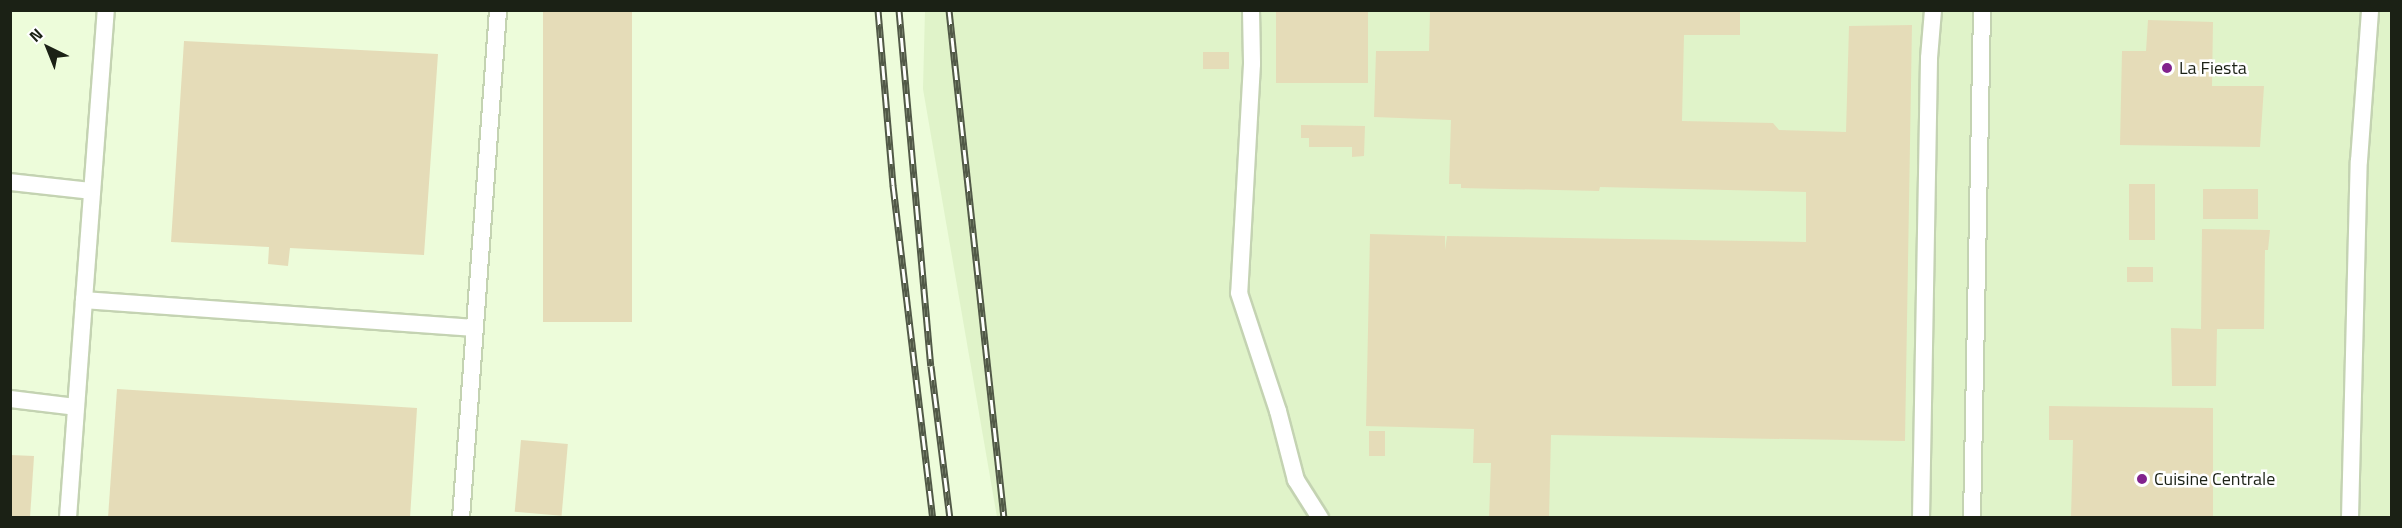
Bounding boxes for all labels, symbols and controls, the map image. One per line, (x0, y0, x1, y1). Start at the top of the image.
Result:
north arrow (18, 18, 78, 78)
text: N (23, 22, 48, 47)
place label: La Fiesta (2179, 57, 2247, 79)
marker: La Fiesta (2160, 61, 2174, 75)
place label: Cuisine Centrale (2154, 468, 2275, 490)
marker: Cuisine Centrale (2135, 472, 2149, 486)

